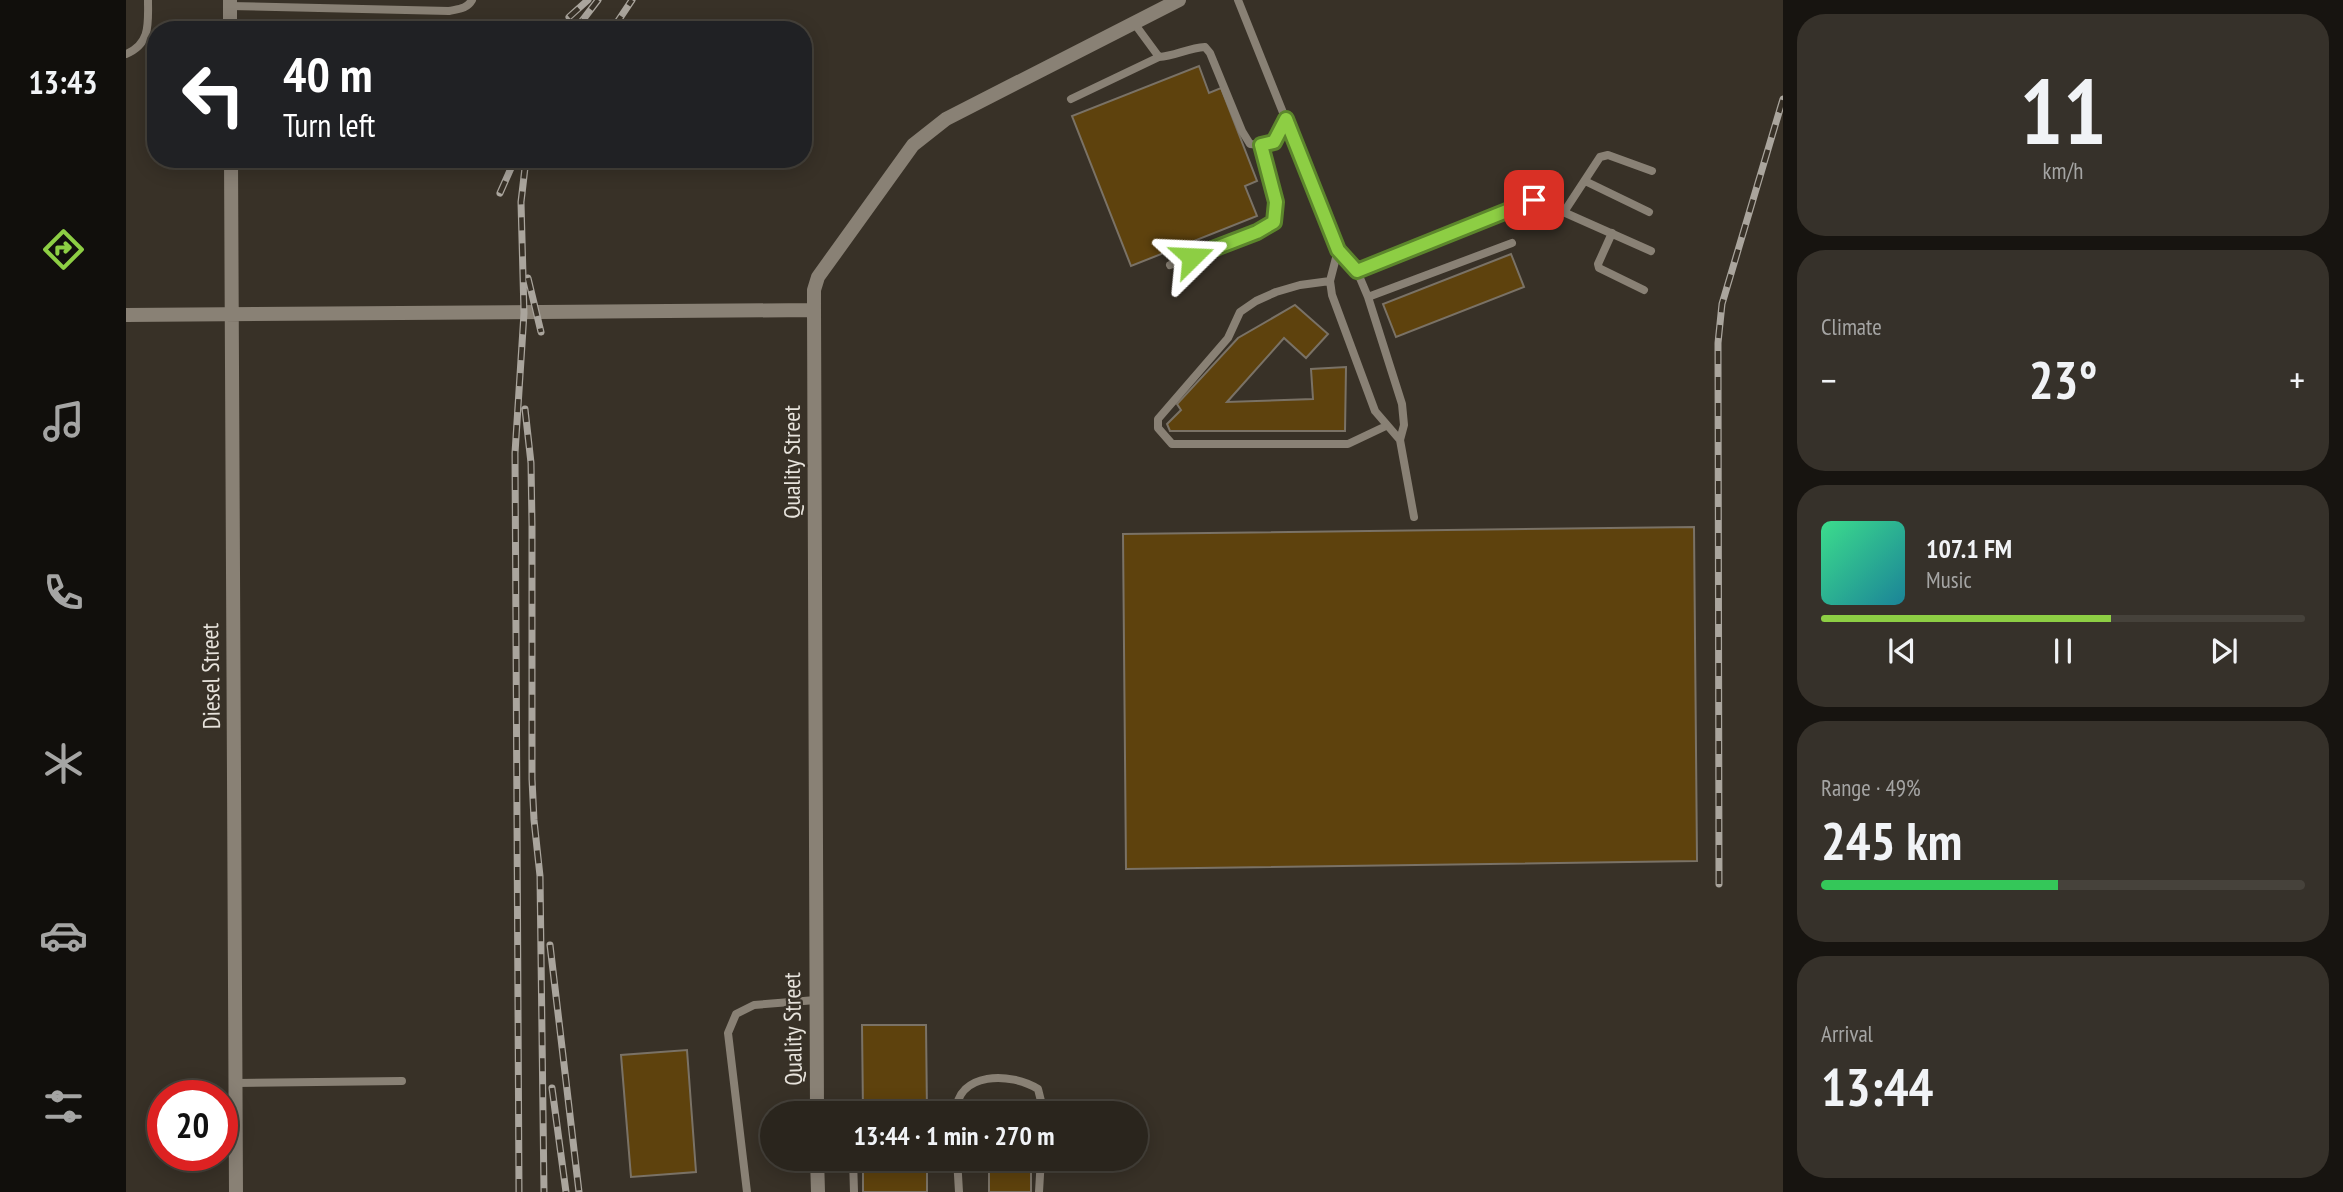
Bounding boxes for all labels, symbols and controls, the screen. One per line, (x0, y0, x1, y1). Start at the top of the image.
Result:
text: 40 m (283, 42, 372, 106)
icon: left (168, 49, 259, 140)
text: 11 (2020, 51, 2107, 169)
text: 13:43 (28, 61, 98, 103)
text: Turn left (283, 104, 375, 146)
text: km/h (2043, 156, 2083, 185)
pin (1504, 170, 1564, 230)
icon: arrive (1515, 181, 1553, 219)
position arrow (1155, 220, 1229, 294)
icon: directions (39, 225, 88, 274)
text: Climate (1821, 312, 1882, 341)
text: 23° (2029, 346, 2097, 413)
text: − (1821, 355, 1837, 404)
text: + (2289, 355, 2305, 404)
icon: music (39, 397, 88, 446)
street label: Quality Street (776, 405, 807, 519)
text: 107.1 FM (1926, 532, 2012, 565)
text: Music (1926, 565, 1972, 594)
icon: phone (39, 568, 88, 617)
street label: Diesel Street (194, 622, 227, 729)
icon: previous (1883, 632, 1921, 670)
icon: pause (2044, 632, 2082, 670)
icon: next (2205, 632, 2243, 670)
icon: climate (39, 739, 88, 788)
text: Range · 49% (1821, 773, 1921, 802)
text: 245 km (1821, 807, 1962, 874)
icon: car (39, 911, 88, 960)
street label: Quality Street (776, 972, 809, 1086)
text: Arrival (1821, 1019, 1873, 1048)
text: 13:44 (1821, 1053, 1933, 1120)
speed limit sign: 20 (147, 1080, 238, 1171)
icon: filters (39, 1082, 88, 1131)
text: 13:44 · 1 min · 270 m (854, 1119, 1054, 1152)

